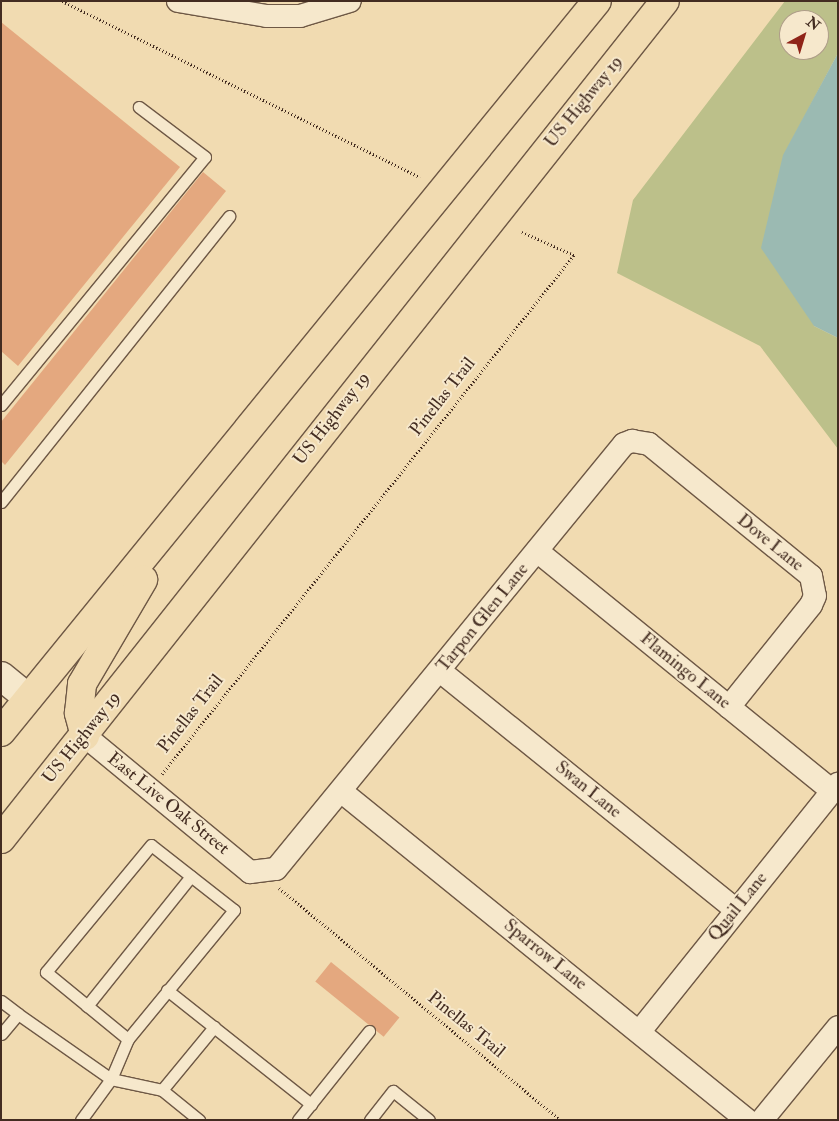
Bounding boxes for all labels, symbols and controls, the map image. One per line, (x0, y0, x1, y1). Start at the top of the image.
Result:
north arrow (779, 10, 829, 60)
text: N (803, 13, 823, 34)
street label: US Highway 19 (540, 52, 628, 152)
street label: Pinellas Trail (406, 353, 480, 441)
street label: US Highway 19 (289, 368, 375, 470)
street label: Dove Lane (732, 510, 808, 576)
street label: Tarpon Glen Lane (433, 559, 533, 677)
street label: Flamingo Lane (635, 628, 735, 714)
street label: Pinellas Trail (154, 670, 228, 758)
street label: US Highway 19 (38, 688, 126, 788)
street label: East Live Oak Street (103, 748, 233, 860)
street label: Swan Lane (551, 757, 625, 823)
street label: Quail Lane (704, 868, 772, 946)
street label: Sparrow Lane (499, 915, 591, 995)
street label: Pinellas Trail (423, 987, 509, 1063)

